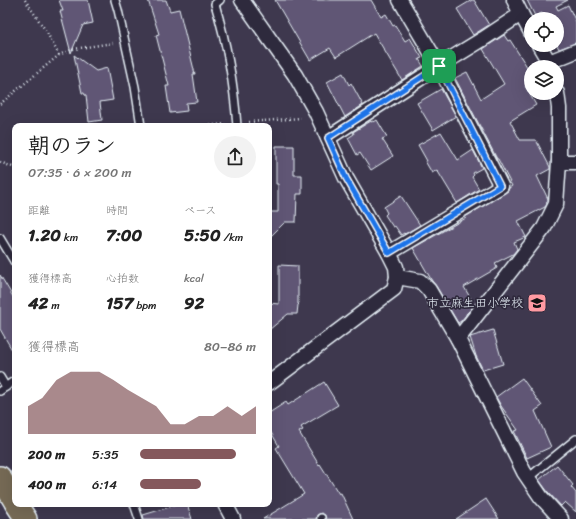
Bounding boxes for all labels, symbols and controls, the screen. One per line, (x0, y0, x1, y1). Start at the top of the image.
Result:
map controls (524, 12, 564, 100)
button: locate (524, 12, 564, 52)
pin (422, 49, 456, 83)
icon: arrive (428, 55, 450, 77)
button: layers (524, 60, 564, 100)
text: 朝のラン (28, 126, 116, 165)
button: share (214, 136, 256, 178)
text: 07:35 · 6 × 200 m (28, 161, 132, 184)
text: 距離 (28, 201, 50, 220)
text: 時間 (106, 201, 128, 220)
text: ペース (184, 201, 216, 220)
text: 1.20 (28, 220, 61, 250)
text: 7:00 (106, 220, 142, 250)
text: 5:50 (184, 220, 221, 250)
text: km (61, 228, 78, 247)
text: /km (221, 228, 243, 247)
text: 獲得標高 (28, 269, 72, 288)
text: 心拍数 (106, 269, 139, 288)
text: kcal (184, 269, 204, 288)
text: 42 (28, 288, 48, 318)
text: 157 (106, 288, 133, 318)
text: 92 (184, 288, 204, 318)
place label: 市立麻生田小学校 (427, 292, 523, 314)
school or university icon: 市立麻生田小学校 (526, 292, 548, 314)
text: m (48, 296, 60, 315)
text: bpm (133, 296, 157, 315)
text: 獲得標高 (28, 335, 80, 358)
text: 80–86 m (204, 335, 256, 358)
text: 200 m (28, 443, 65, 466)
text: 5:35 (92, 443, 119, 466)
text: 400 m (28, 473, 66, 496)
text: 6:14 (92, 473, 117, 496)

